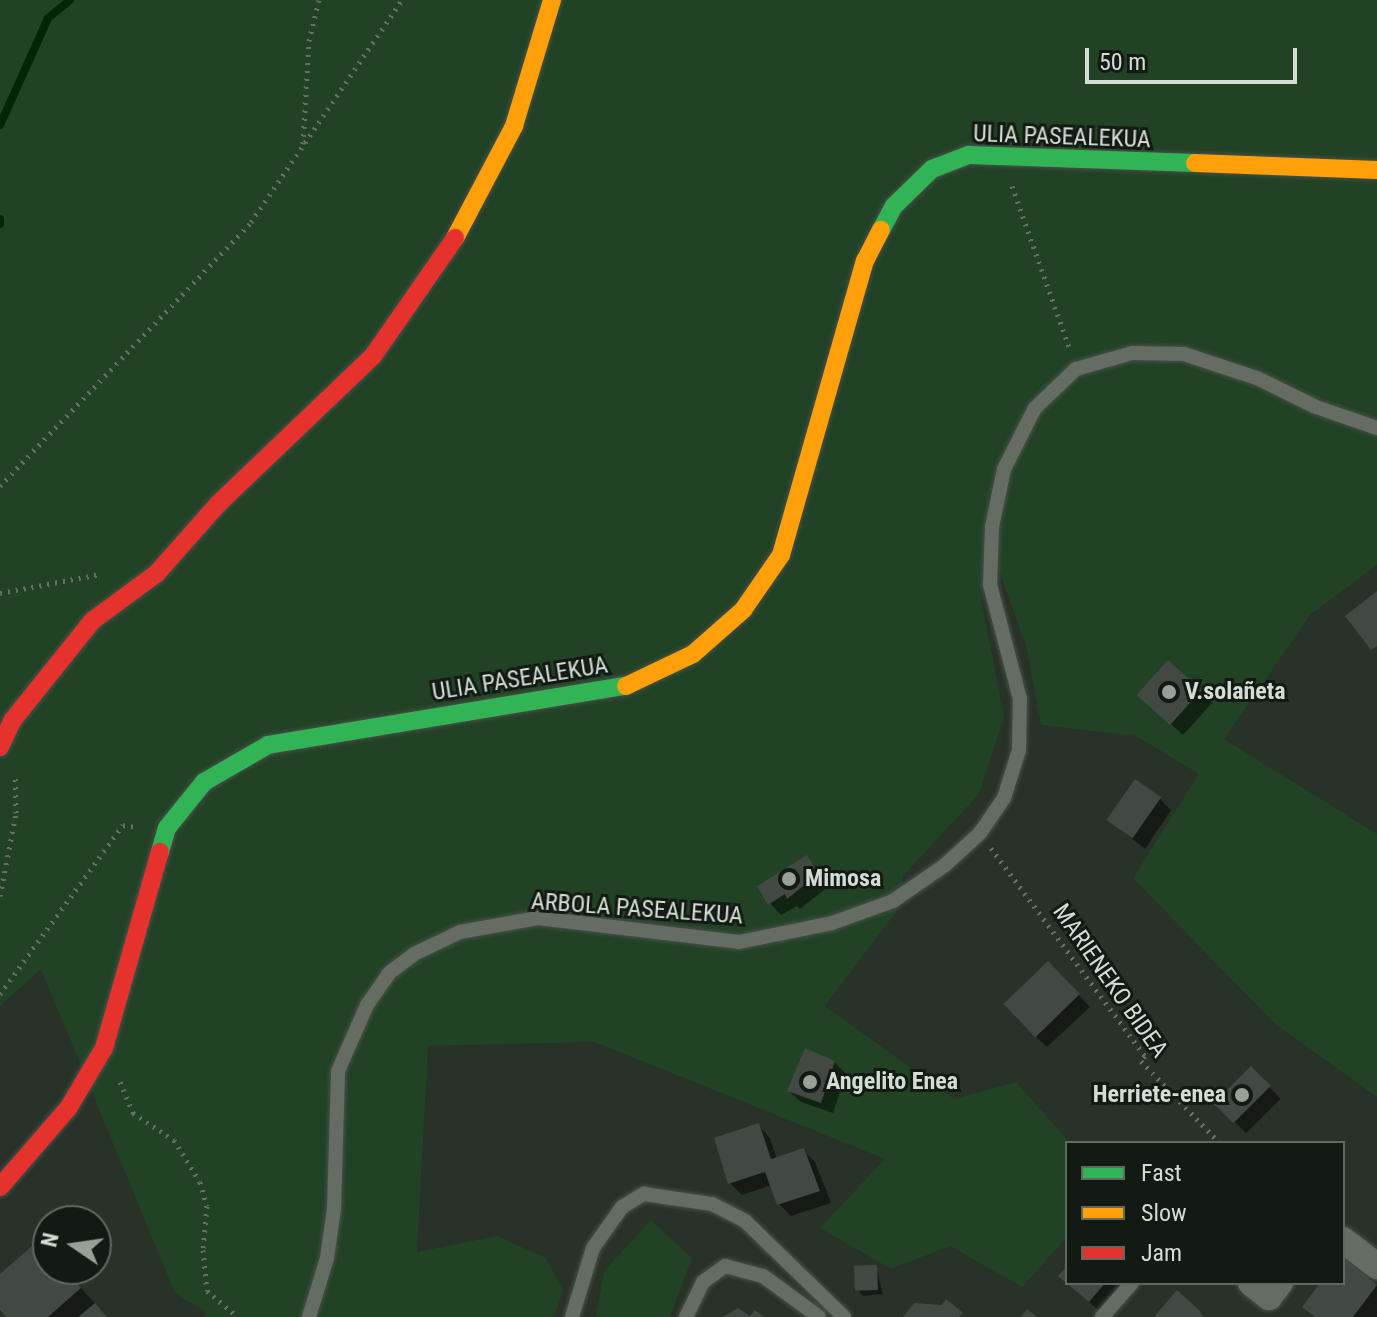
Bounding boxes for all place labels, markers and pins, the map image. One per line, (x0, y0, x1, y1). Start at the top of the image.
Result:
place label: V.solañeta (1185, 678, 1285, 706)
marker: V.solañeta (1160, 683, 1178, 701)
place label: Mimosa (805, 865, 881, 893)
marker: Mimosa (780, 870, 798, 888)
place label: Angelito Enea (826, 1068, 958, 1096)
marker: Angelito Enea (801, 1073, 819, 1091)
place label: Herriete-enea (1093, 1081, 1226, 1109)
marker: Herriete-enea (1233, 1086, 1251, 1104)

